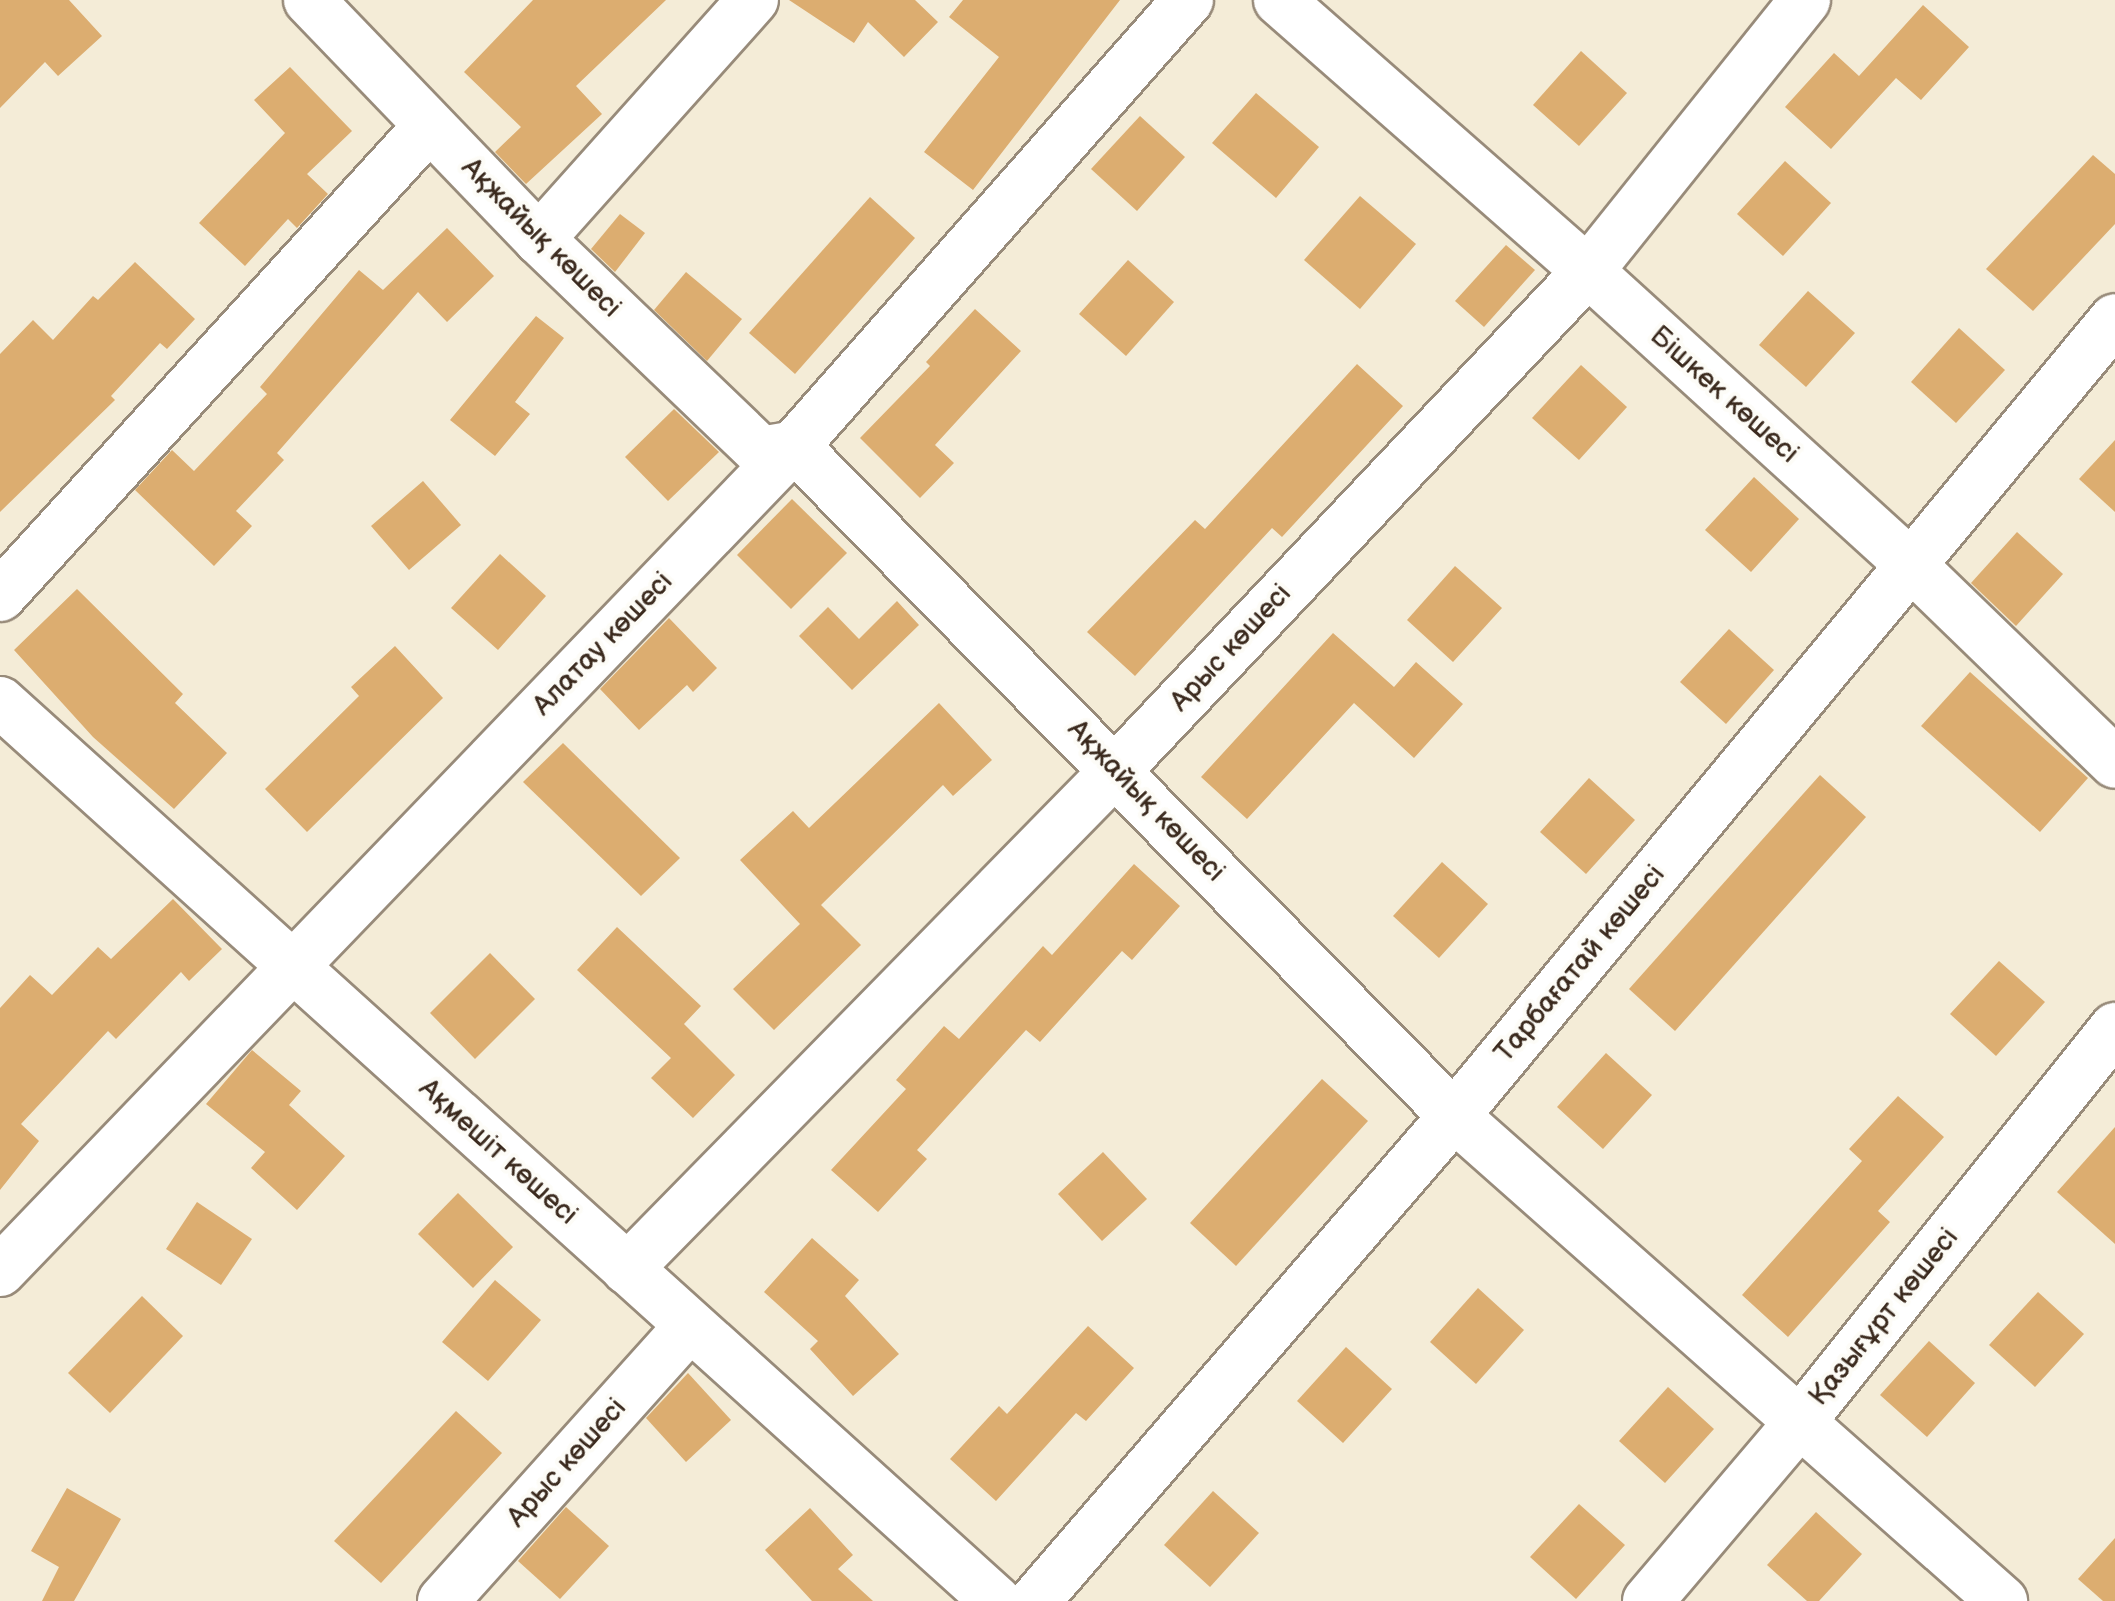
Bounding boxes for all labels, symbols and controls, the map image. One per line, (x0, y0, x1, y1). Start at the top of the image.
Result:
street label: Ақжайық көшесі (454, 151, 628, 325)
street label: Бішкек көшесі (1643, 319, 1805, 471)
street label: Алатау көшесі (526, 565, 680, 723)
street label: Арыс көшесі (1163, 577, 1299, 719)
street label: Ақжайық көшесі (1060, 713, 1232, 889)
street label: Тарбағатай көшесі (1488, 859, 1672, 1069)
street label: Ақмешіт көшесі (412, 1072, 584, 1232)
street label: Қазығұрт көшесі (1802, 1221, 1966, 1413)
street label: Арыс көшесі (500, 1392, 634, 1534)

